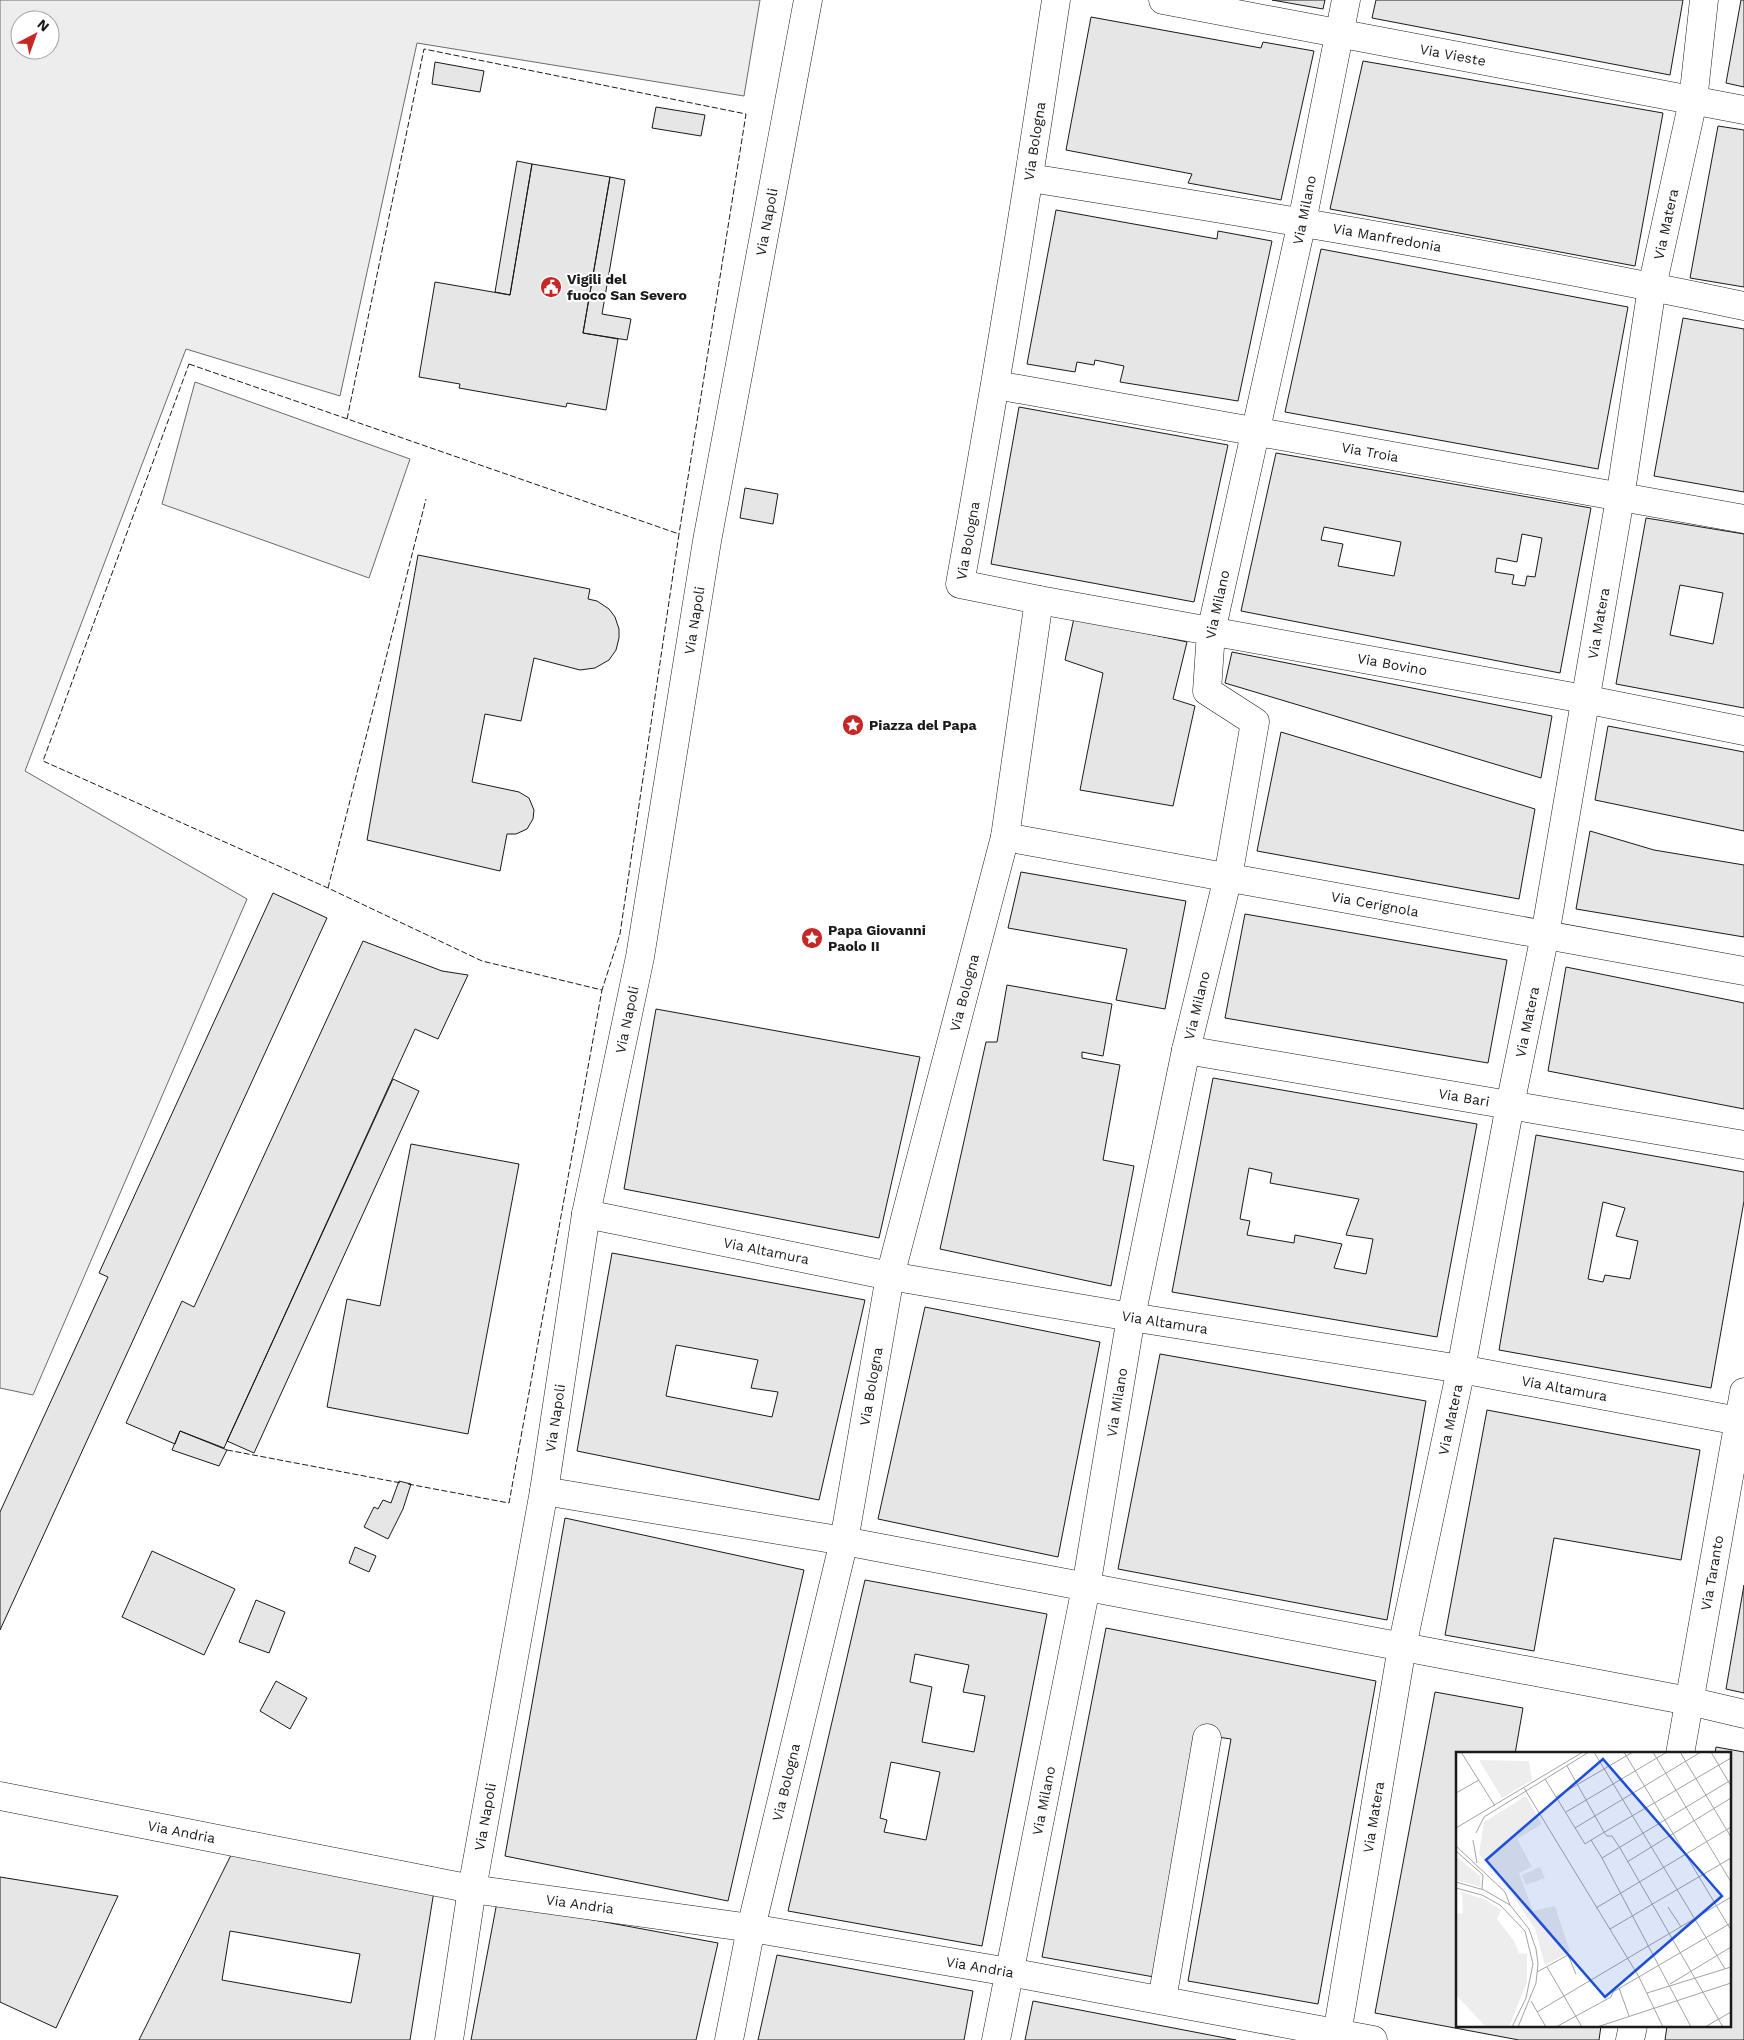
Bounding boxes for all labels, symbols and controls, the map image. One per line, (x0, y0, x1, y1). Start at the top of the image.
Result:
north arrow (10, 10, 60, 60)
text: N (34, 16, 53, 35)
street label: Via Vieste (1418, 41, 1487, 69)
street label: Via Bologna (1020, 101, 1048, 182)
street label: Via Milano (1289, 174, 1319, 246)
street label: Via Napoli (752, 187, 781, 257)
street label: Via Matera (1650, 187, 1681, 261)
street label: Via Manfredonia (1331, 220, 1443, 255)
place label: Vigili del fuoco San Severo (567, 271, 687, 303)
public building icon: Vigili del fuoco San Severo (539, 275, 563, 299)
street label: Via Troia (1340, 439, 1400, 465)
street label: Via Bologna (953, 500, 983, 581)
street label: Via Milano (1203, 568, 1233, 639)
street label: Via Napoli (681, 585, 708, 655)
street label: Via Matera (1585, 586, 1612, 660)
street label: Via Bovino (1356, 650, 1429, 678)
place icon: Piazza del Papa (841, 713, 865, 737)
place label: Piazza del Papa (869, 717, 977, 733)
street label: Via Cerignola (1330, 888, 1420, 920)
place label: Papa Giovanni Paolo II (828, 922, 926, 954)
place icon: Papa Giovanni Paolo II (800, 926, 824, 950)
street label: Via Bologna (946, 952, 982, 1033)
street label: Via Milano (1181, 969, 1213, 1041)
street label: Via Napoli (612, 984, 642, 1055)
street label: Via Matera (1512, 985, 1542, 1059)
street label: Via Bari (1437, 1085, 1491, 1110)
street label: Via Altamura (722, 1234, 811, 1267)
street label: Via Altamura (1120, 1308, 1209, 1337)
street label: Via Bologna (856, 1346, 886, 1427)
street label: Via Milano (1103, 1366, 1130, 1438)
street label: Via Altamura (1520, 1372, 1609, 1404)
street label: Via Napoli (542, 1383, 568, 1453)
street label: Via Matera (1435, 1383, 1466, 1457)
street label: Via Taranto (1698, 1534, 1727, 1612)
street label: Via Bologna (769, 1742, 803, 1823)
inset map (1456, 1752, 1732, 2028)
street label: Via Milano (1029, 1765, 1058, 1837)
street label: Via Matera (1360, 1780, 1387, 1854)
street label: Via Napoli (471, 1782, 499, 1852)
street label: Via Andria (146, 1817, 217, 1846)
street label: Via Andria (545, 1891, 615, 1917)
street label: Via Andria (945, 1953, 1015, 1981)

